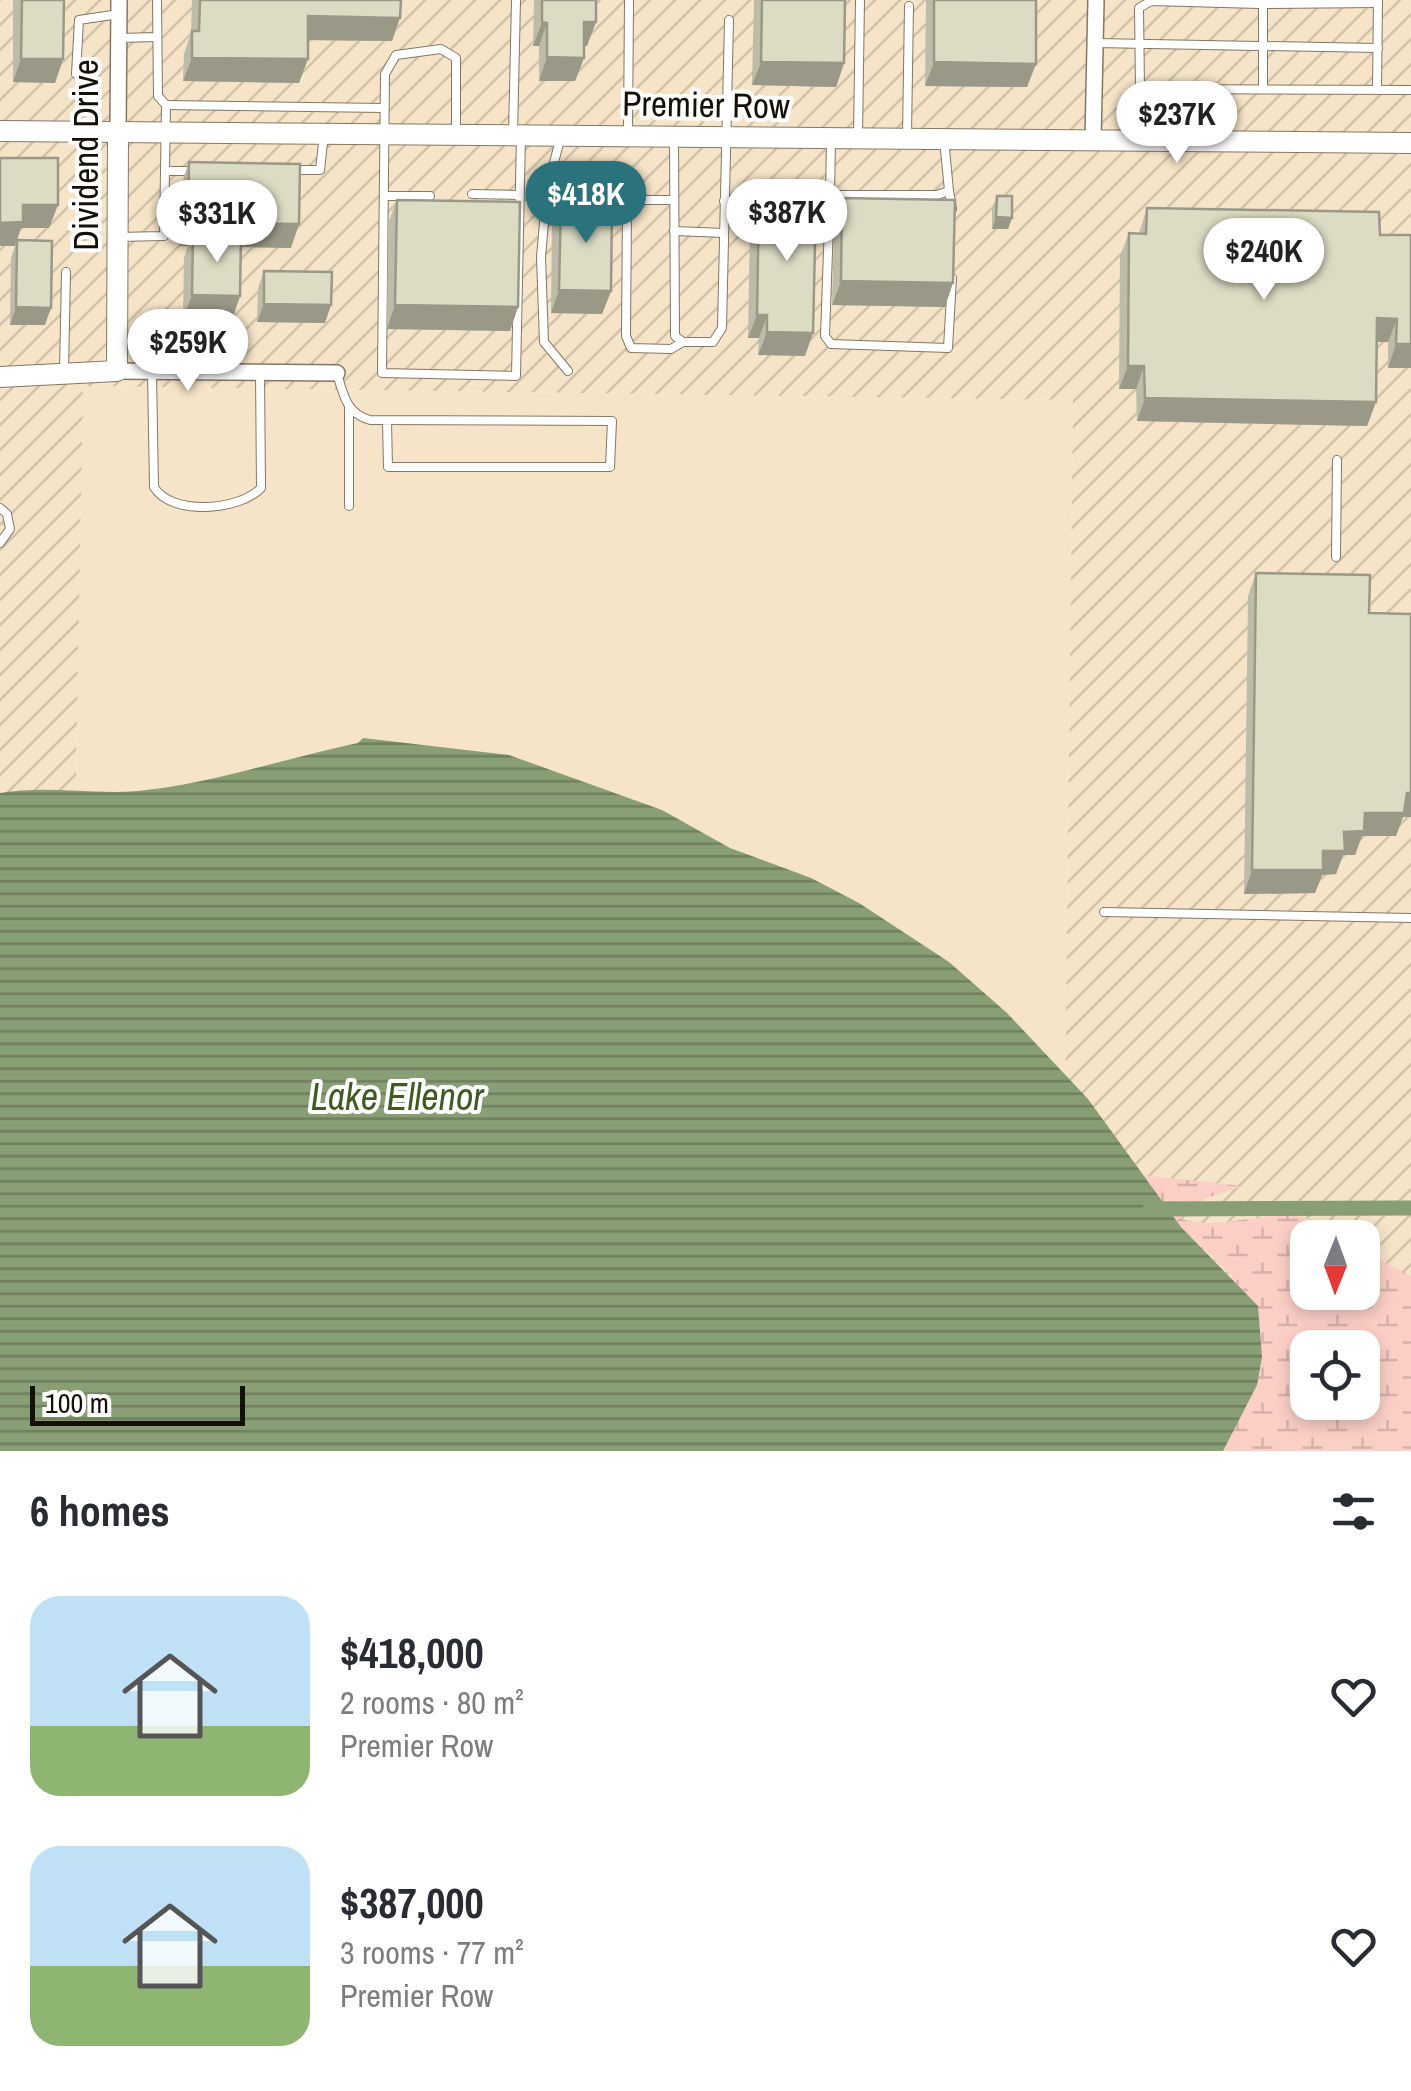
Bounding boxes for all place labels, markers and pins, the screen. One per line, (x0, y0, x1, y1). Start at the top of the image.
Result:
pin: $237K (1107, 81, 1247, 166)
pin: $418K (516, 161, 656, 246)
pin: $387K (717, 179, 857, 264)
pin: $331K (147, 180, 287, 265)
pin: $240K (1194, 218, 1334, 303)
pin: $259K (118, 309, 258, 394)

